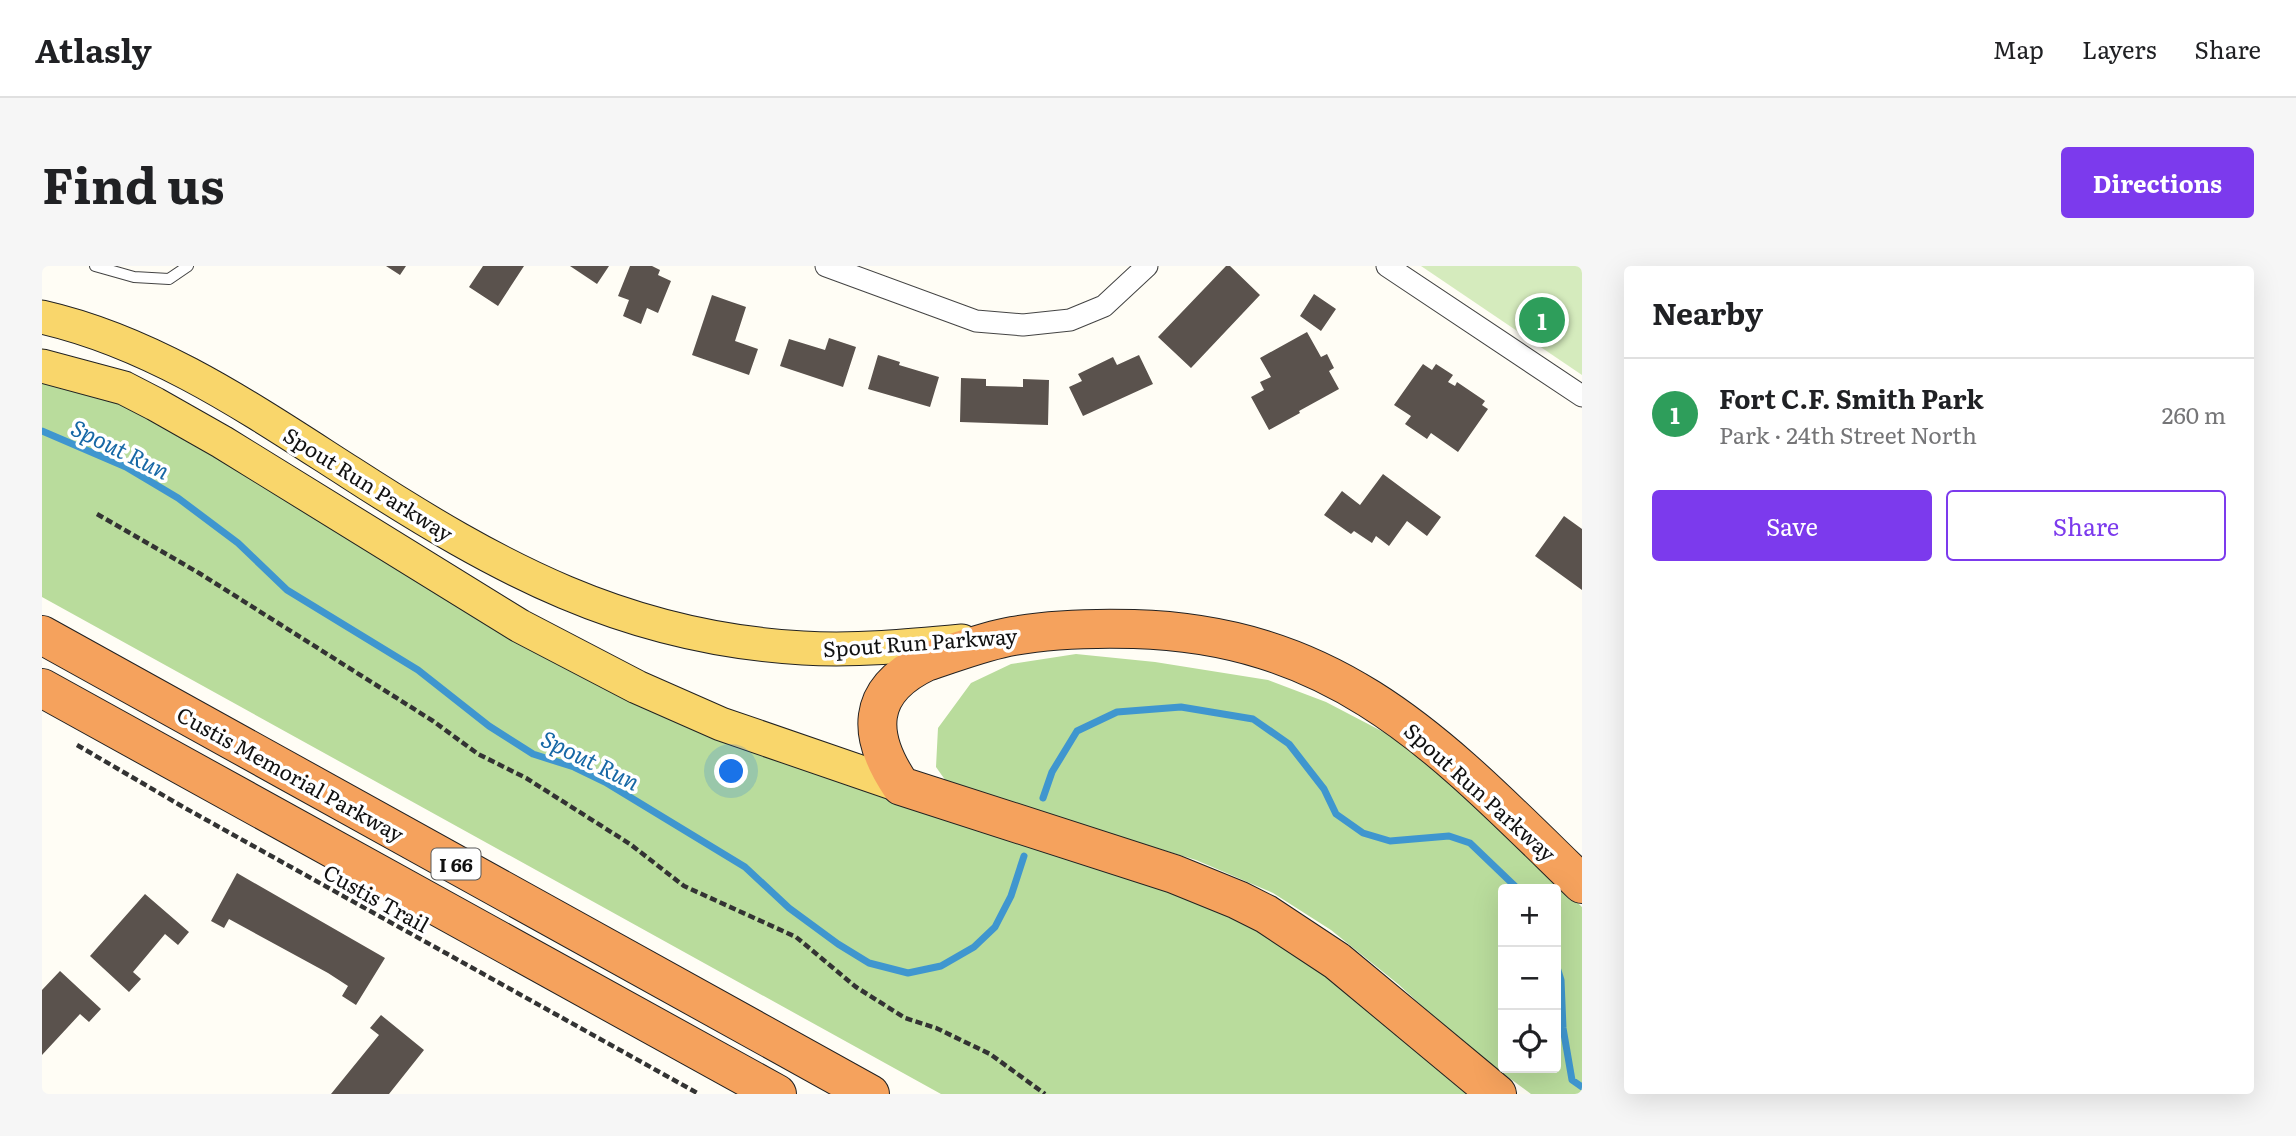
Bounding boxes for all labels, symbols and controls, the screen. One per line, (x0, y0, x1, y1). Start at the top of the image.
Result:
text: Atlasly (35, 24, 152, 73)
text: Map (1993, 31, 2044, 66)
text: Layers (2082, 31, 2156, 66)
text: Share (2194, 31, 2261, 66)
text: Find us (42, 146, 225, 219)
button: Directions (2061, 147, 2254, 218)
text: Nearby (1652, 290, 1763, 334)
pin: 1 (1519, 294, 1565, 346)
text: Fort C.F. Smith Park (1719, 378, 1984, 417)
text: 1 (1670, 397, 1680, 431)
text: 260 m (2162, 397, 2226, 431)
water label: Spout Run (66, 410, 176, 487)
text: Park · 24th Street North (1719, 417, 1977, 451)
street label: Spout Run Parkway (278, 418, 461, 548)
button: Save (1652, 490, 1932, 561)
button: Share (1946, 490, 2226, 561)
street label: Spout Run Parkway (822, 619, 1019, 663)
street label: Custis Memorial Parkway (172, 698, 411, 849)
street label: Spout Run Parkway (1398, 714, 1564, 868)
water label: Spout Run (536, 721, 646, 798)
your location (714, 754, 748, 788)
road number: I 66 (432, 848, 480, 880)
street label: Custis Trail (319, 855, 435, 939)
map controls (1498, 884, 1561, 1073)
button: + (1498, 884, 1561, 947)
button: − (1498, 947, 1561, 1010)
button: locate (1498, 1010, 1561, 1073)

